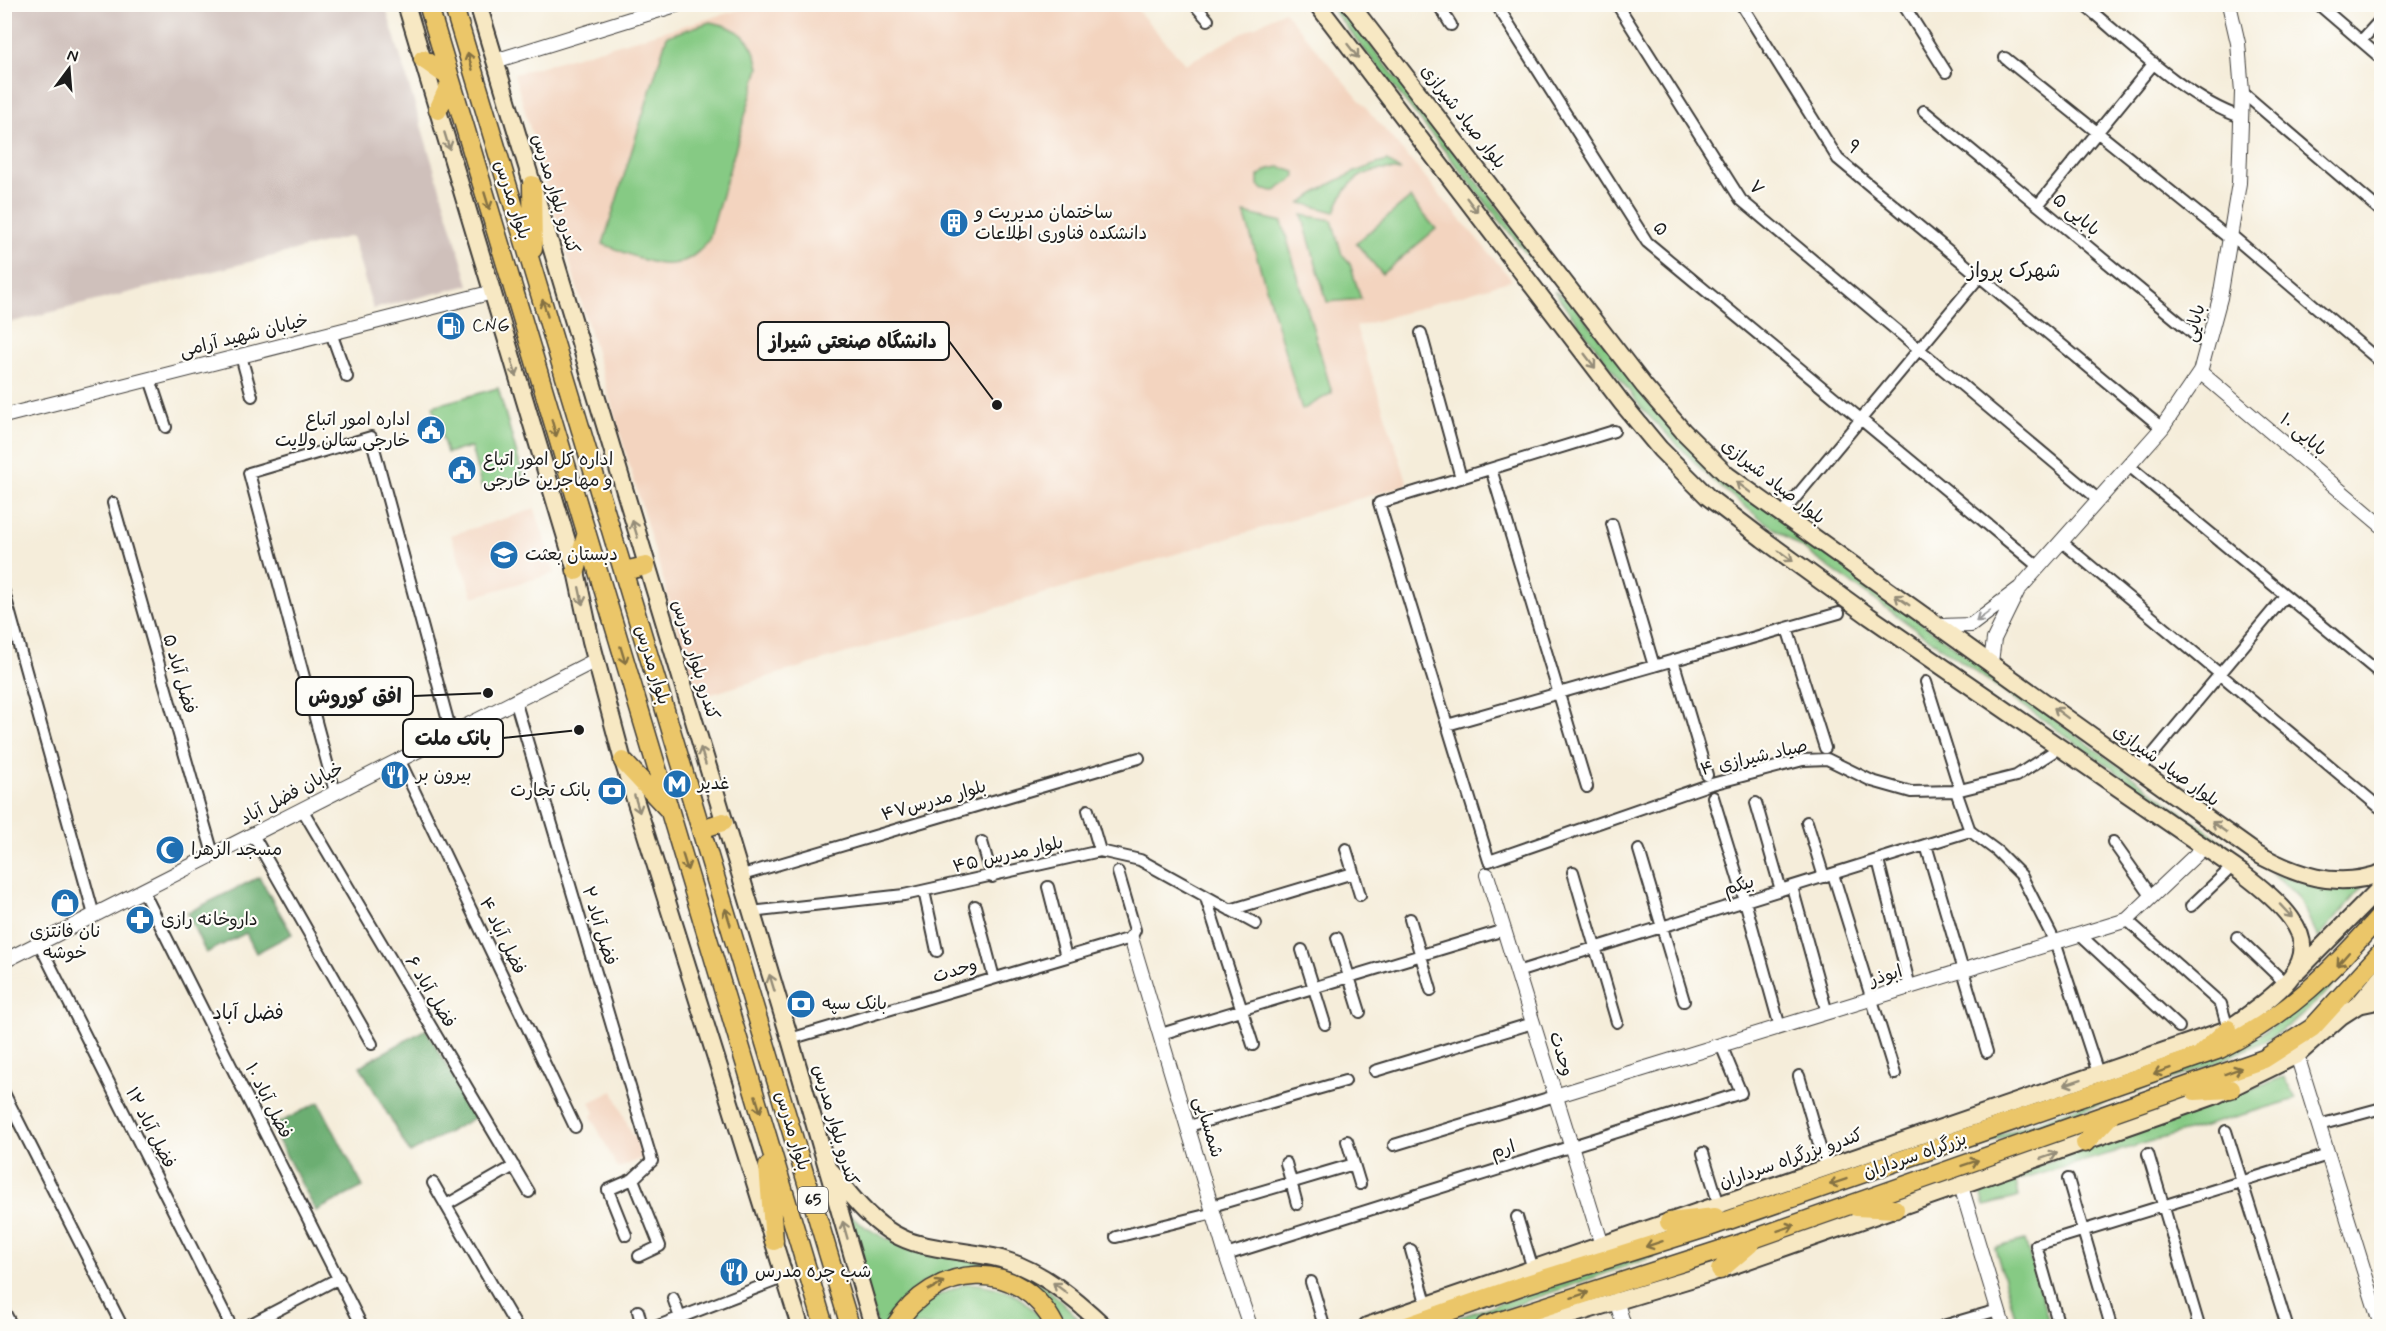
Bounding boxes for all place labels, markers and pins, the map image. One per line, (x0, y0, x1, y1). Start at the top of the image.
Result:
place label: ساختمان مدیریت و دانشکده فناوری اطلاعات (973, 201, 1147, 246)
building icon: ساختمان مدیریت و دانشکده فناوری اطلاعات (938, 207, 970, 239)
fuel station icon: CNG (435, 310, 467, 342)
place label: CNG (472, 314, 510, 338)
callout: دانشگاه صنعتی شیراز (758, 322, 949, 360)
place label: اداره امور اتباع خارجی سالن ولایت (275, 408, 410, 453)
public building icon: اداره امور اتباع خارجی سالن ولایت (415, 414, 447, 446)
place label: اداره کل امور اتباع و مهاجرین خارجی (483, 448, 613, 493)
public building icon: اداره کل امور اتباع و مهاجرین خارجی (446, 454, 478, 486)
school or university icon: دبستان بعثت (488, 539, 520, 571)
place label: دبستان بعثت (525, 543, 618, 567)
callout: افق کوروش (296, 677, 413, 715)
callout: بانک ملت (403, 719, 503, 757)
restaurant icon: بیرون بر (379, 759, 411, 791)
place label: بیرون بر (414, 763, 472, 787)
metro station icon: غدیر (661, 768, 693, 800)
place label: غدیر (696, 772, 730, 796)
bank icon: بانک تجارت (596, 775, 628, 807)
place label: بانک تجارت (510, 779, 591, 803)
mosque icon: مسجد الزهرا (154, 834, 186, 866)
place label: مسجد الزهرا (191, 838, 282, 862)
shop icon: نان فانتزی خوشه (49, 887, 81, 919)
pharmacy icon: داروخانه رازی (124, 904, 156, 936)
place label: داروخانه رازی (161, 908, 258, 932)
place label: نان فانتزی خوشه (30, 920, 100, 965)
bank icon: بانک سپه (785, 988, 817, 1020)
place label: بانک سپه (822, 992, 887, 1016)
restaurant icon: شب چره مدرس (718, 1256, 750, 1288)
place label: شب چره مدرس (755, 1260, 871, 1284)

